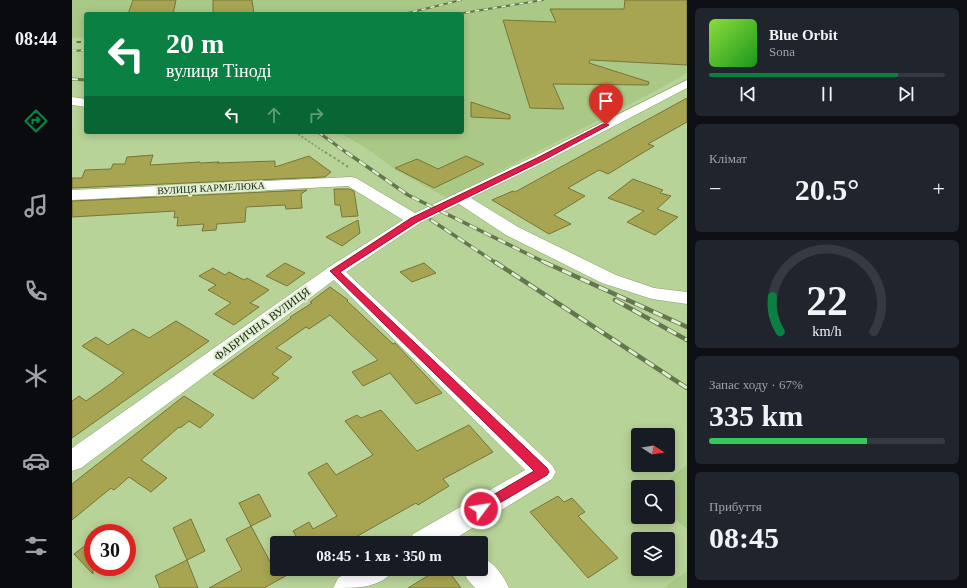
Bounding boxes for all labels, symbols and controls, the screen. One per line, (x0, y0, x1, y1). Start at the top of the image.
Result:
text: Blue Orbit (769, 27, 838, 43)
icon: left (100, 28, 152, 80)
text: 20 m (166, 28, 224, 59)
text: 08:44 (15, 29, 57, 49)
text: Sona (769, 44, 795, 59)
text: вулиця Тіноді (166, 61, 271, 81)
icon: previous (737, 83, 759, 105)
icon: pause (816, 83, 838, 105)
icon: next (895, 83, 917, 105)
pin (589, 84, 623, 125)
icon: arrive (595, 90, 617, 112)
icon: left (221, 104, 243, 126)
icon: ahead (263, 104, 285, 126)
icon: right (305, 104, 327, 126)
icon: directions (22, 107, 50, 135)
text: Клімат (709, 151, 747, 166)
text: 20.5° (795, 173, 859, 206)
text: − (709, 176, 721, 201)
text: + (933, 176, 945, 201)
street label: ВУЛИЦЯ КАРМЕЛЮКА (157, 180, 266, 196)
icon: music (22, 192, 50, 220)
icon: phone (22, 277, 50, 305)
text: 22 (806, 278, 848, 324)
street label: ФАБРИЧНА ВУЛИЦЯ (211, 284, 313, 364)
text: km/h (812, 323, 842, 339)
icon: climate (22, 362, 50, 390)
text: Запас ходу · 67% (709, 377, 803, 392)
text: 335 km (709, 399, 803, 432)
north arrow (631, 428, 675, 472)
map controls (631, 428, 675, 576)
icon: car (22, 447, 50, 475)
button: search (631, 480, 675, 524)
position arrow (460, 488, 502, 530)
text: Прибуття (709, 499, 762, 514)
text: 08:45 (709, 521, 779, 554)
speed limit sign: 30 (84, 524, 136, 576)
icon: filters (22, 532, 50, 560)
button: layers (631, 532, 675, 576)
text: 08:45 · 1 хв · 350 m (316, 548, 442, 564)

